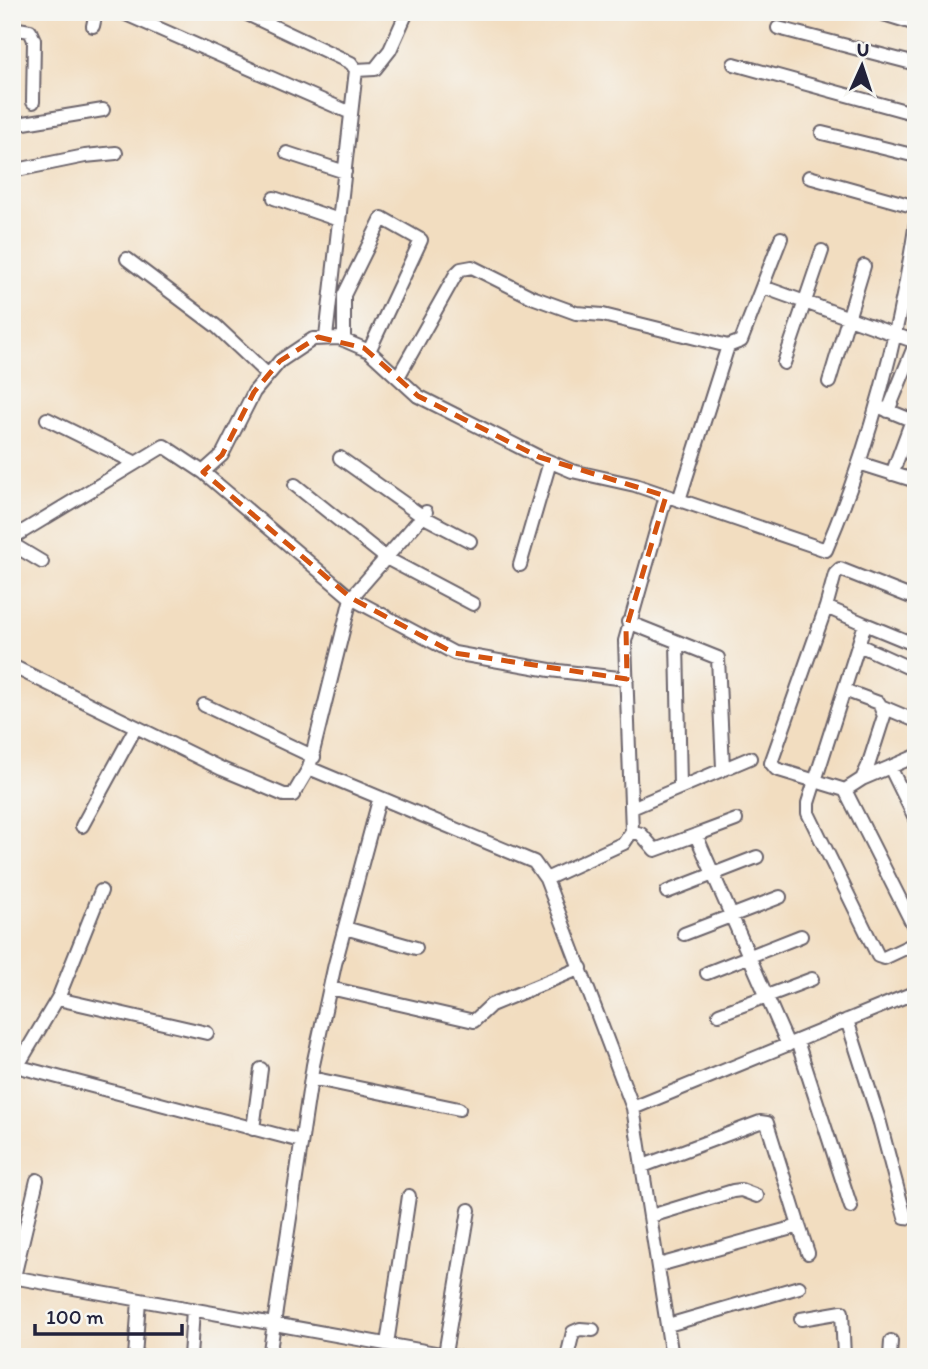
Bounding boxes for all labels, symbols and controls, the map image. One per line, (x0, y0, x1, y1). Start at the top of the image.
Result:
north arrow (827, 32, 897, 102)
text: U (856, 38, 870, 61)
scale bar (35, 1292, 182, 1336)
text: 100 m (46, 1304, 104, 1329)

